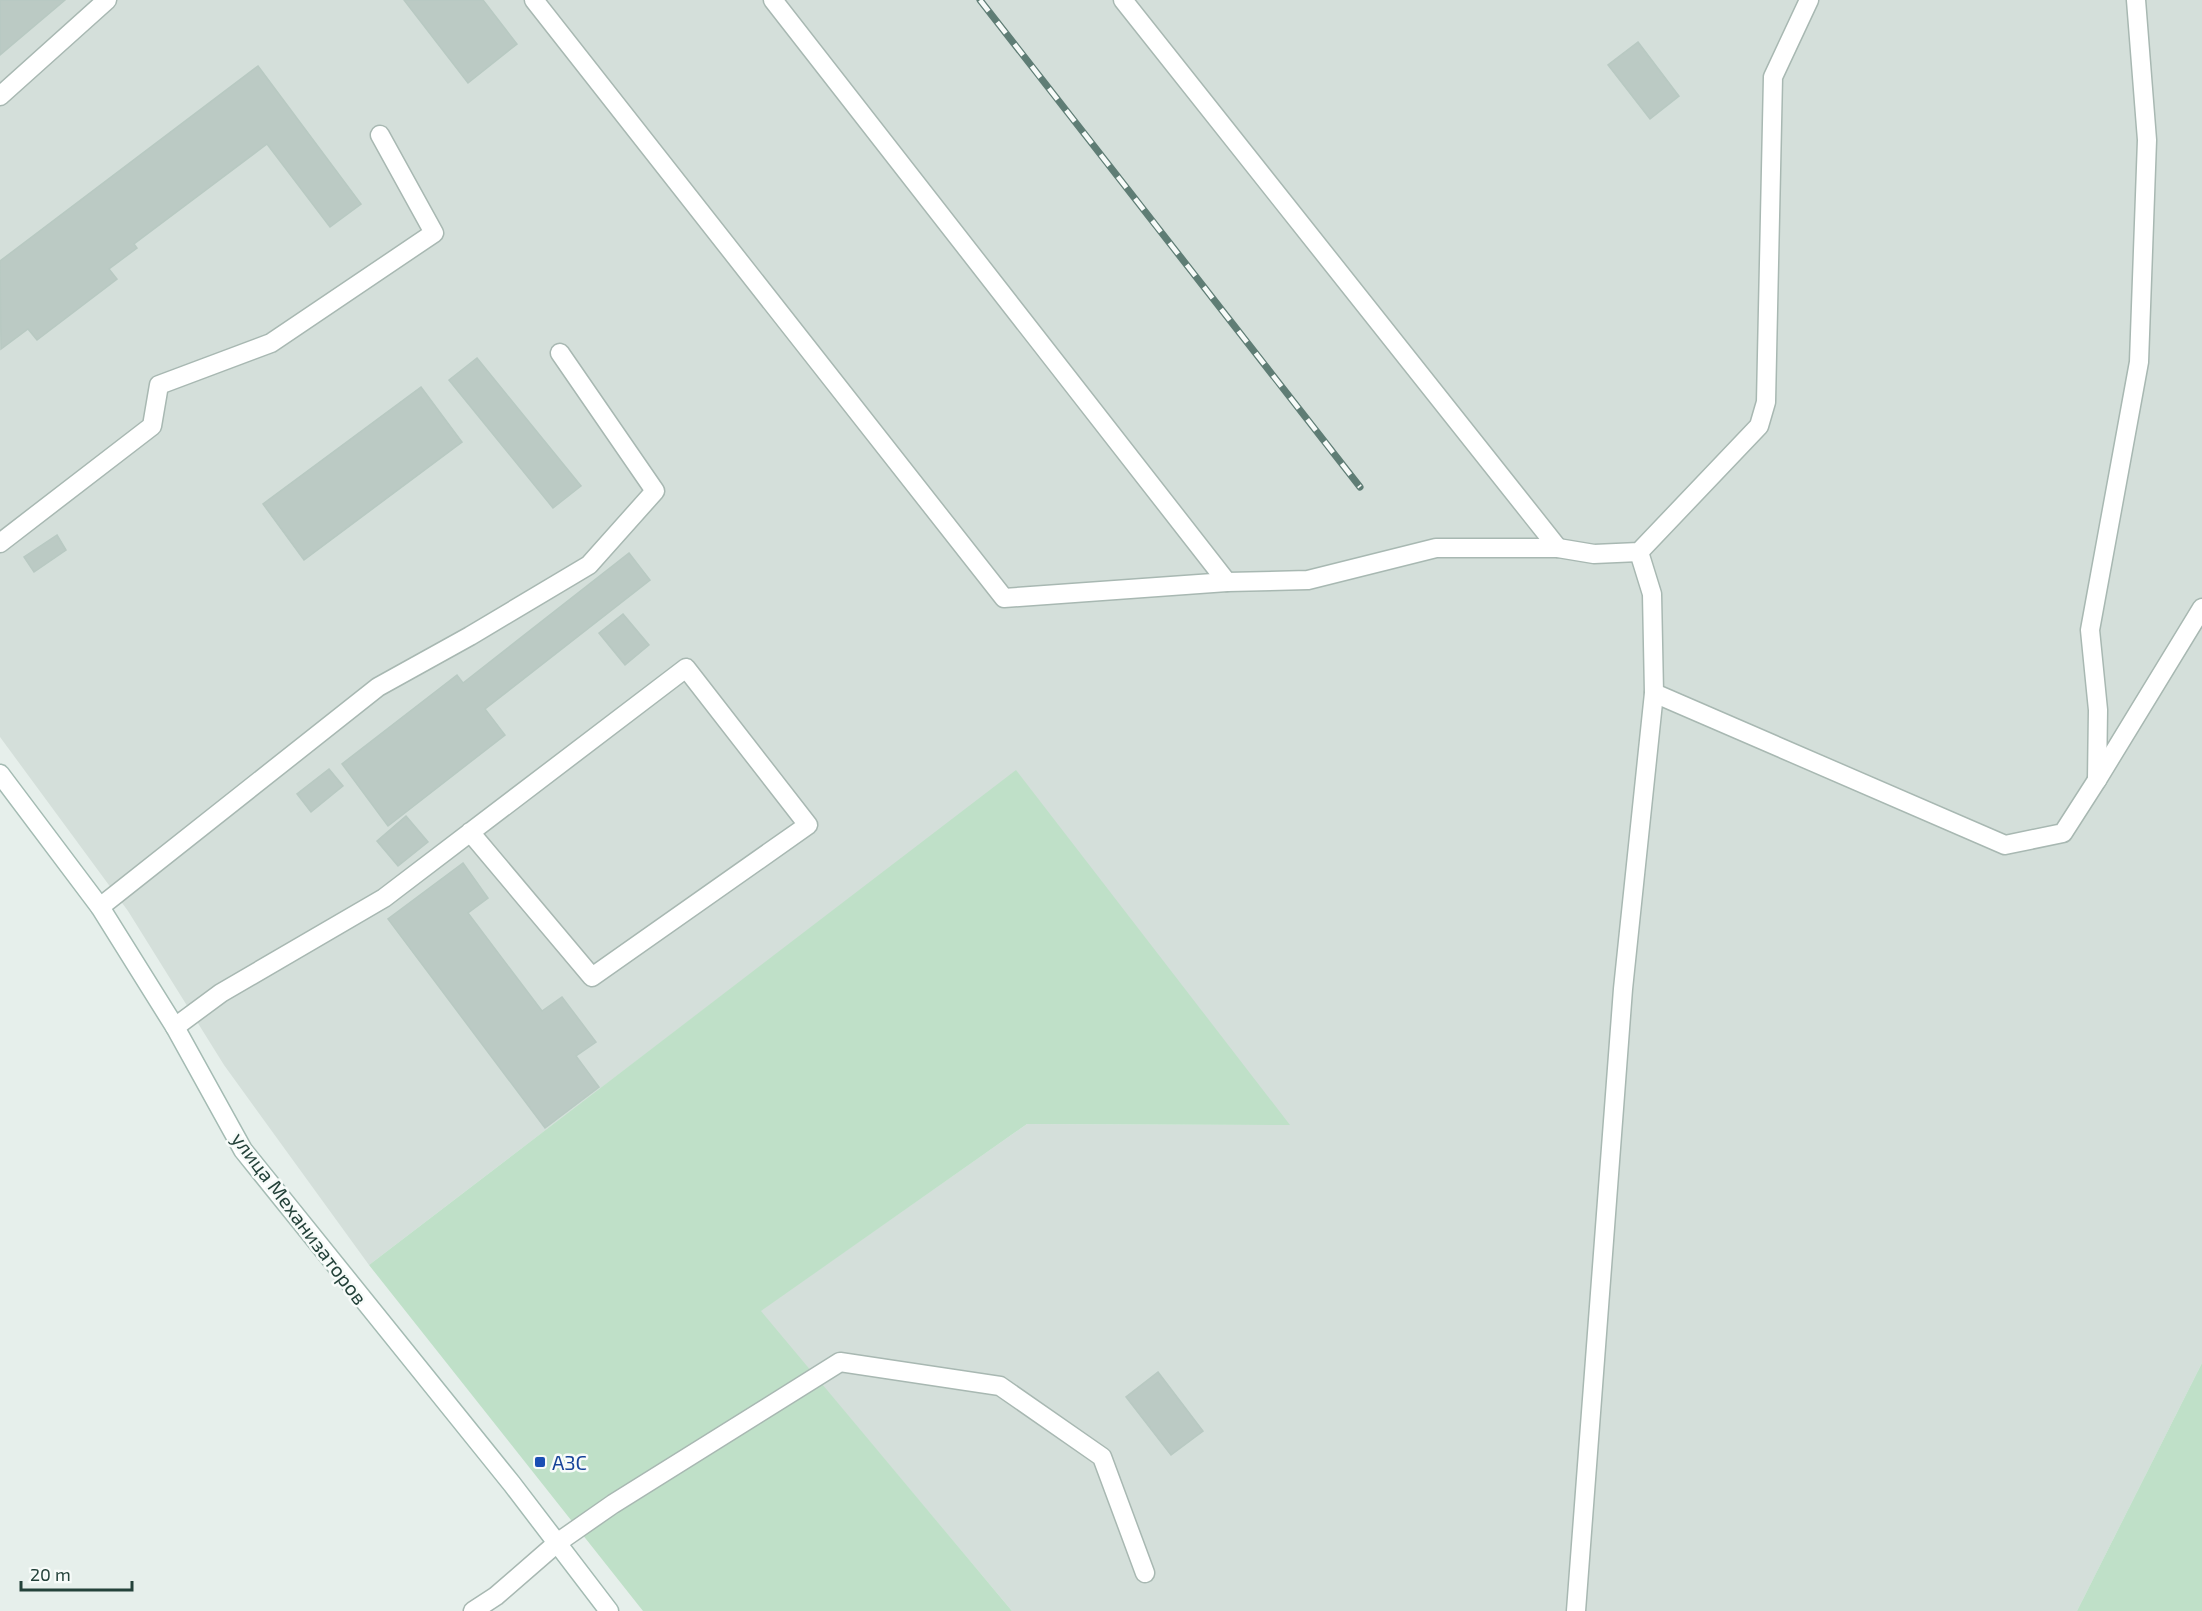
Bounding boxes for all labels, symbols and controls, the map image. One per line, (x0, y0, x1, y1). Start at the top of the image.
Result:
street label: улица Механизаторов (227, 1127, 373, 1310)
place label: АЗС (552, 1450, 587, 1474)
marker: АЗС (533, 1455, 547, 1469)
scale bar (21, 1554, 132, 1592)
text: 20 m (30, 1563, 71, 1585)

